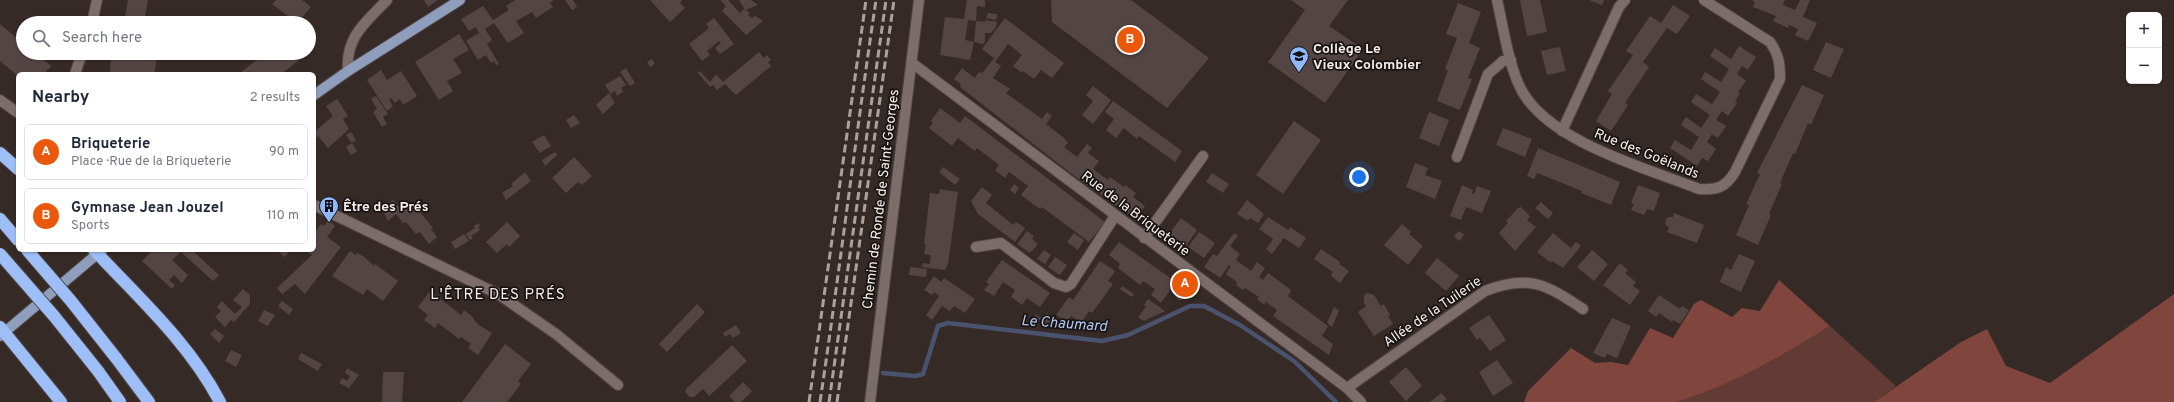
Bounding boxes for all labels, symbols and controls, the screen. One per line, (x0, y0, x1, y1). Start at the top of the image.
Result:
map controls (2126, 12, 2162, 84)
button: + (2126, 12, 2162, 48)
search box (16, 16, 316, 60)
pin: B (1117, 25, 1143, 55)
icon: search (30, 27, 52, 49)
text: Search here (62, 29, 142, 48)
place label: Collège Le Vieux Colombier (1313, 41, 1421, 74)
school or university icon: Collège Le Vieux Colombier (1288, 45, 1310, 73)
button: − (2126, 48, 2162, 84)
text: Nearby (32, 87, 89, 109)
street label: Chemin de Ronde de Saint-Georges (860, 88, 903, 310)
text: 2 results (250, 90, 300, 106)
street label: Rue des Goëlands (1591, 126, 1701, 183)
text: Briqueterie (71, 135, 150, 154)
text: A (41, 144, 51, 160)
text: 90 m (269, 144, 299, 160)
text: Place · Rue de la Briqueterie (71, 154, 231, 170)
your location (1349, 167, 1369, 187)
street label: Rue de la Briqueterie (1078, 168, 1193, 260)
building icon: Être des Prés (318, 195, 340, 223)
place label: Être des Prés (343, 198, 429, 216)
text: Gymnase Jean Jouzel (71, 199, 224, 218)
text: B (42, 208, 50, 224)
text: 110 m (267, 208, 299, 224)
text: Sports (71, 218, 110, 234)
pin: A (1172, 269, 1198, 299)
street label: Allée de la Tuilerie (1381, 273, 1485, 351)
district label: L'ÊTRE DES PRÉS (430, 285, 566, 305)
water label: Le Chaumard (1020, 312, 1108, 337)

